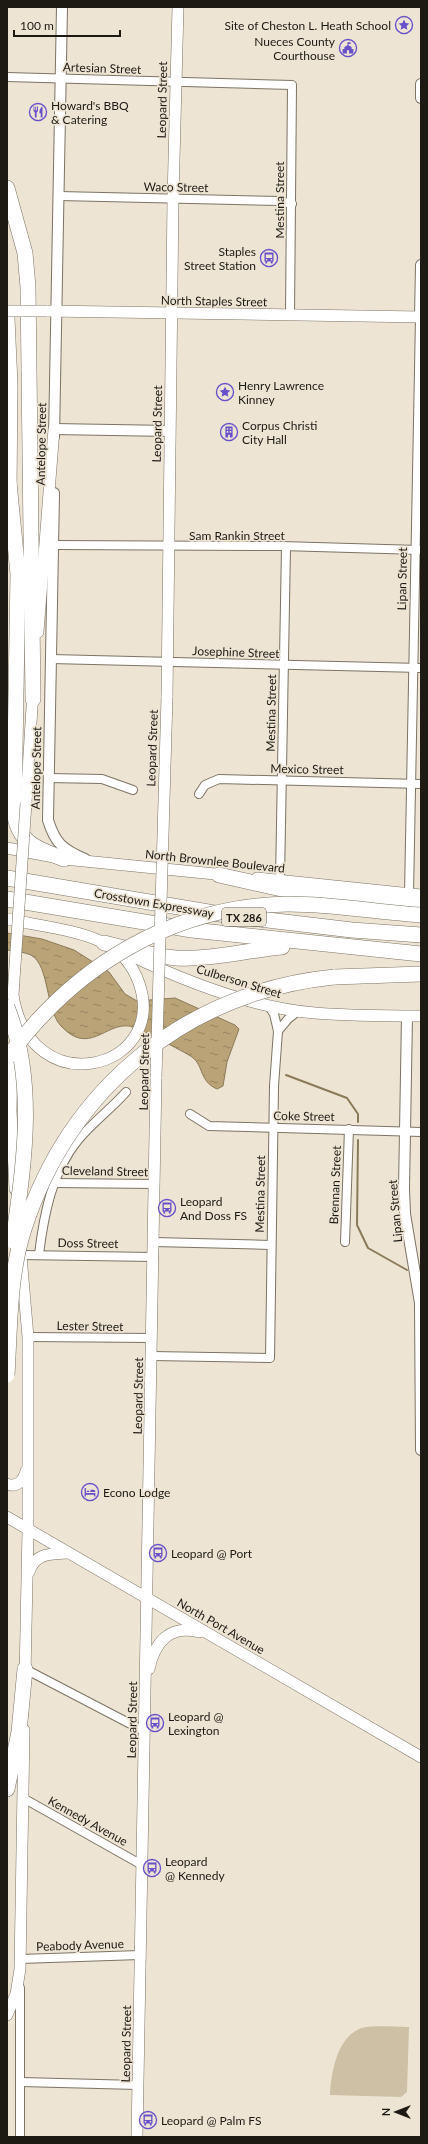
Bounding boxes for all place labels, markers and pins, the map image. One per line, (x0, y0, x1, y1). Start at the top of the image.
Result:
place icon: Site of Cheston L. Heath School (394, 15, 414, 35)
place label: Site of Cheston L. Heath School (224, 18, 391, 33)
place label: Nueces County Courthouse (254, 34, 336, 63)
public building icon: Nueces County Courthouse (338, 38, 358, 58)
place label: Howard's BBQ & Catering (51, 98, 129, 127)
restaurant icon: Howard's BBQ & Catering (28, 102, 48, 122)
place label: Staples Street Station (184, 244, 256, 273)
bus stop icon: Staples Street Station (259, 248, 279, 268)
place label: Henry Lawrence Kinney (238, 378, 324, 407)
place icon: Henry Lawrence Kinney (215, 382, 235, 402)
place label: Corpus Christi City Hall (242, 418, 317, 447)
building icon: Corpus Christi City Hall (219, 422, 239, 442)
place label: Leopard And Doss FS (180, 1194, 247, 1223)
bus stop icon: Leopard And Doss FS (157, 1198, 177, 1218)
hotel icon: Econo Lodge (80, 1482, 100, 1502)
place label: Econo Lodge (103, 1485, 170, 1500)
bus stop icon: Leopard @ Port (148, 1543, 168, 1563)
place label: Leopard @ Port (171, 1546, 253, 1561)
place label: Leopard @ Lexington (168, 1709, 224, 1738)
bus stop icon: Leopard @ Lexington (145, 1713, 165, 1733)
place label: Leopard @ Kennedy (165, 1854, 225, 1883)
bus stop icon: Leopard @ Kennedy (142, 1858, 162, 1878)
bus stop icon: Leopard @ Palm FS (138, 2110, 158, 2130)
place label: Leopard @ Palm FS (161, 2113, 261, 2128)

